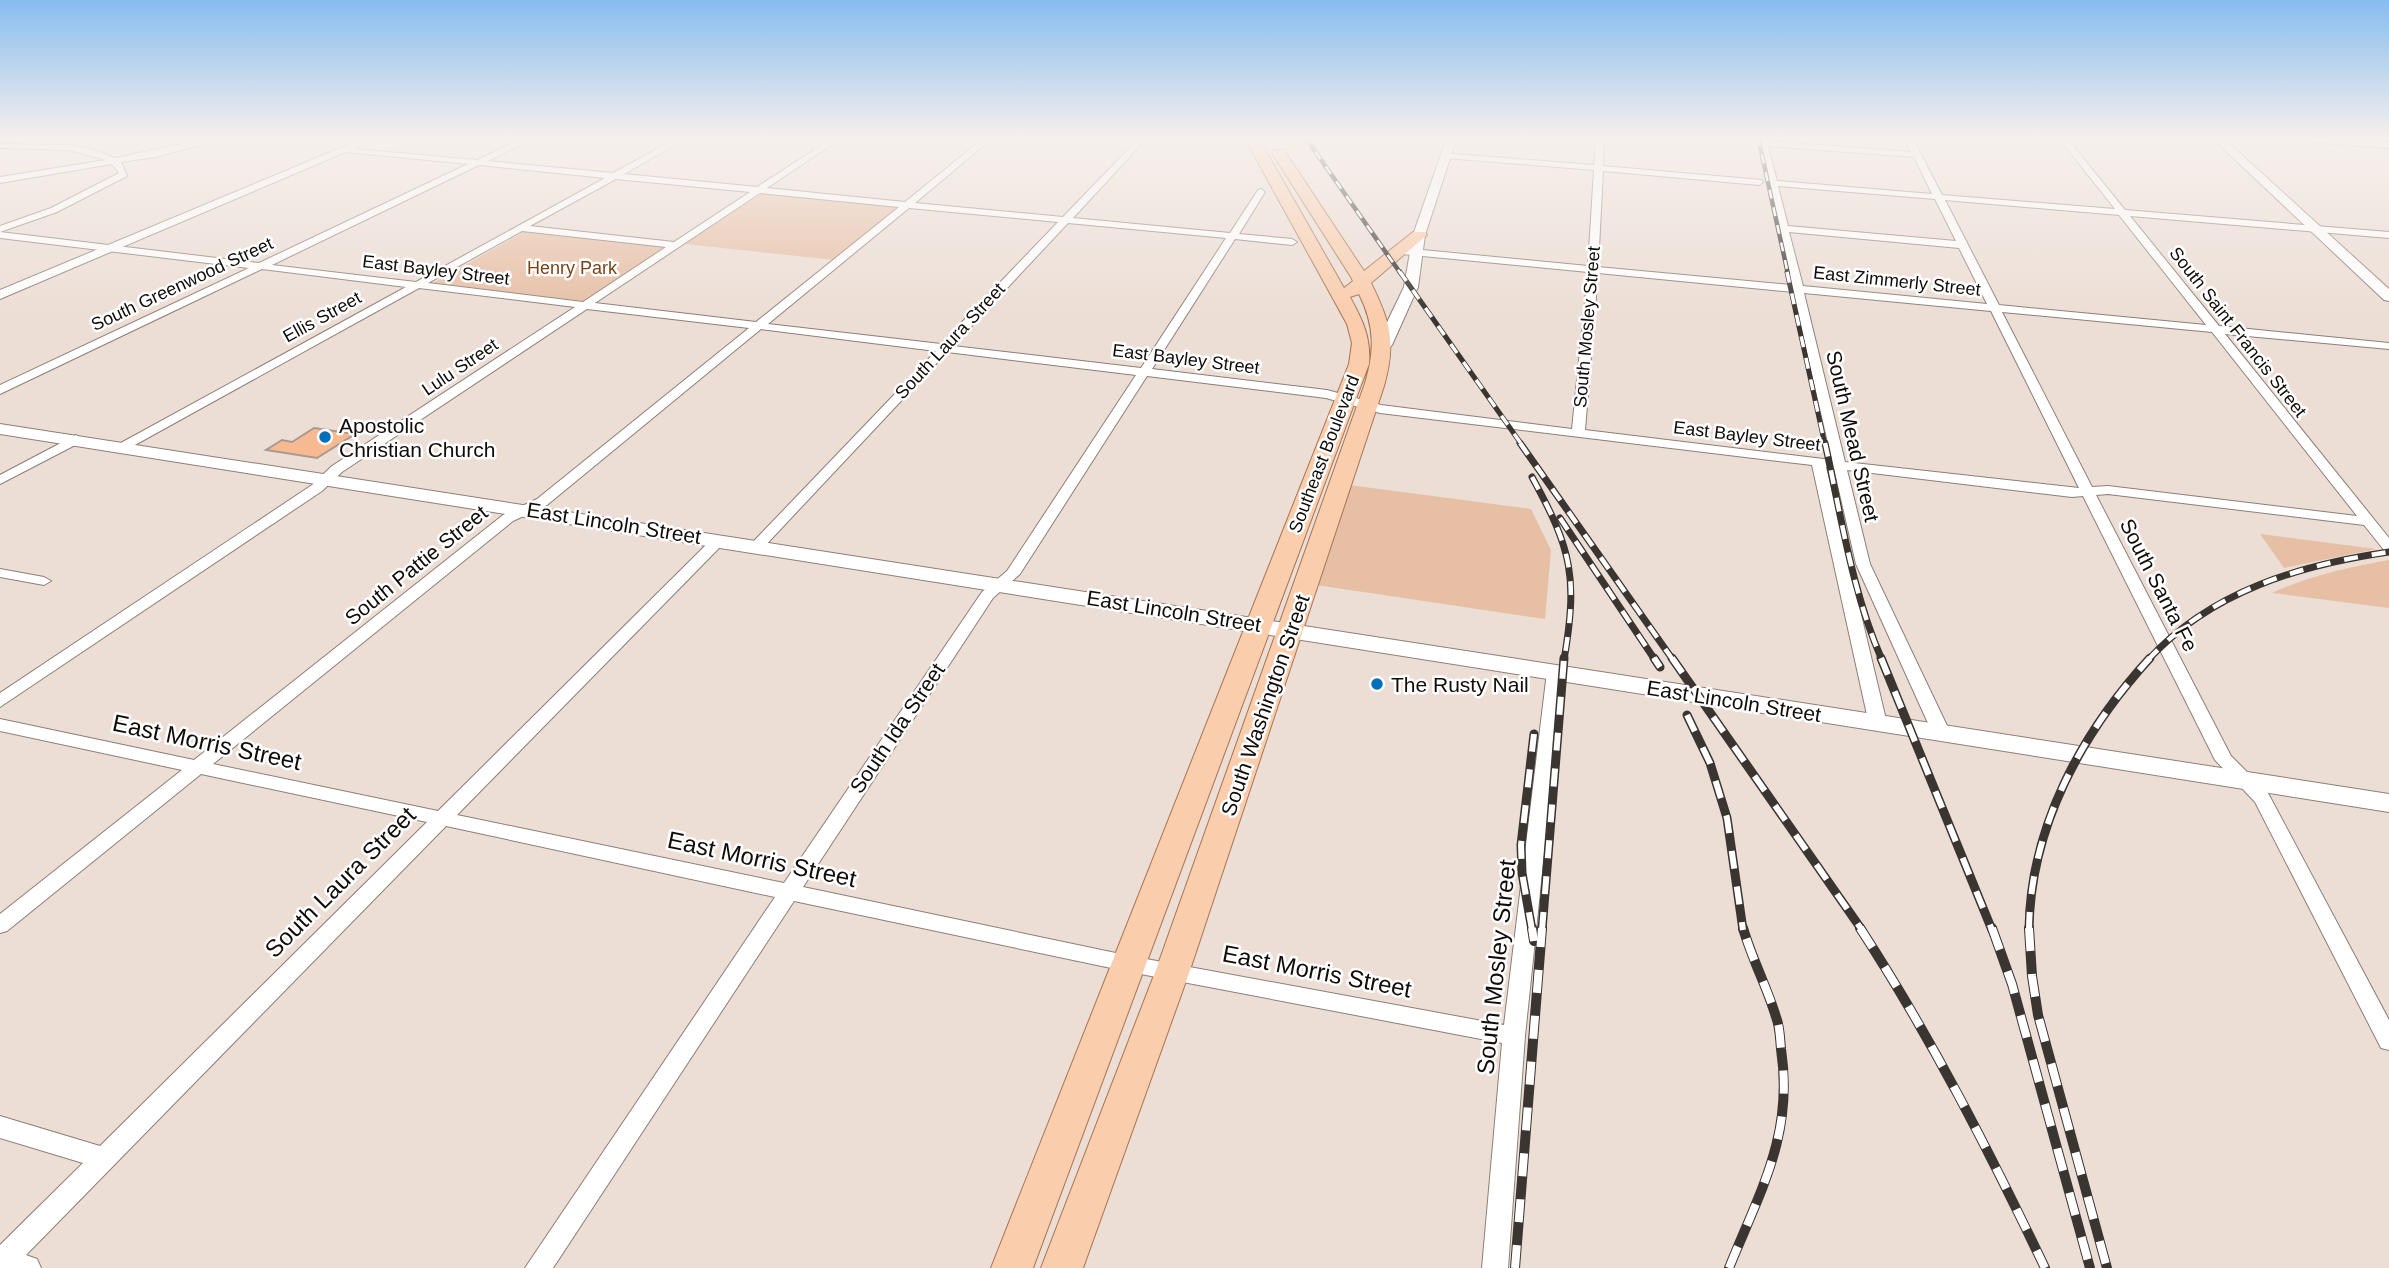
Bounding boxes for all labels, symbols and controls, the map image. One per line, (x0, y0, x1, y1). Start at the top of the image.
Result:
street label: South Greenwood Street (88, 233, 276, 335)
street label: South Saint Francis Street (2165, 243, 2311, 421)
street label: South Mosley Street (1570, 245, 1604, 409)
street label: East Bayley Street (361, 251, 511, 289)
park label: Henry Park (527, 258, 618, 278)
street label: East Zimmerly Street (1812, 262, 1982, 300)
street label: South Laura Street (891, 279, 1009, 403)
street label: Ellis Street (280, 287, 364, 347)
street label: Lulu Street (418, 334, 502, 400)
street label: East Bayley Street (1111, 340, 1261, 378)
street label: South Mead Street (1822, 348, 1884, 524)
street label: Southeast Boulevard (1285, 372, 1363, 536)
place label: Apostolic Christian Church (339, 414, 495, 461)
street label: East Bayley Street (1672, 417, 1822, 455)
marker: Apostolic Christian Church (317, 429, 333, 445)
street label: East Lincoln Street (525, 498, 703, 548)
street label: South Pattie Street (340, 500, 492, 629)
street label: South Santa Fe (2116, 515, 2202, 655)
street label: East Lincoln Street (1085, 586, 1263, 636)
street label: South Washington Street (1216, 591, 1314, 819)
street label: South Ida Street (845, 659, 949, 797)
place label: The Rusty Nail (1391, 673, 1529, 696)
marker: The Rusty Nail (1369, 676, 1385, 692)
street label: East Lincoln Street (1645, 676, 1823, 726)
street label: East Morris Street (110, 709, 304, 775)
street label: South Laura Street (259, 801, 421, 963)
street label: East Morris Street (665, 826, 859, 892)
street label: South Mosley Street (1471, 858, 1521, 1076)
street label: East Morris Street (1220, 939, 1414, 1003)

